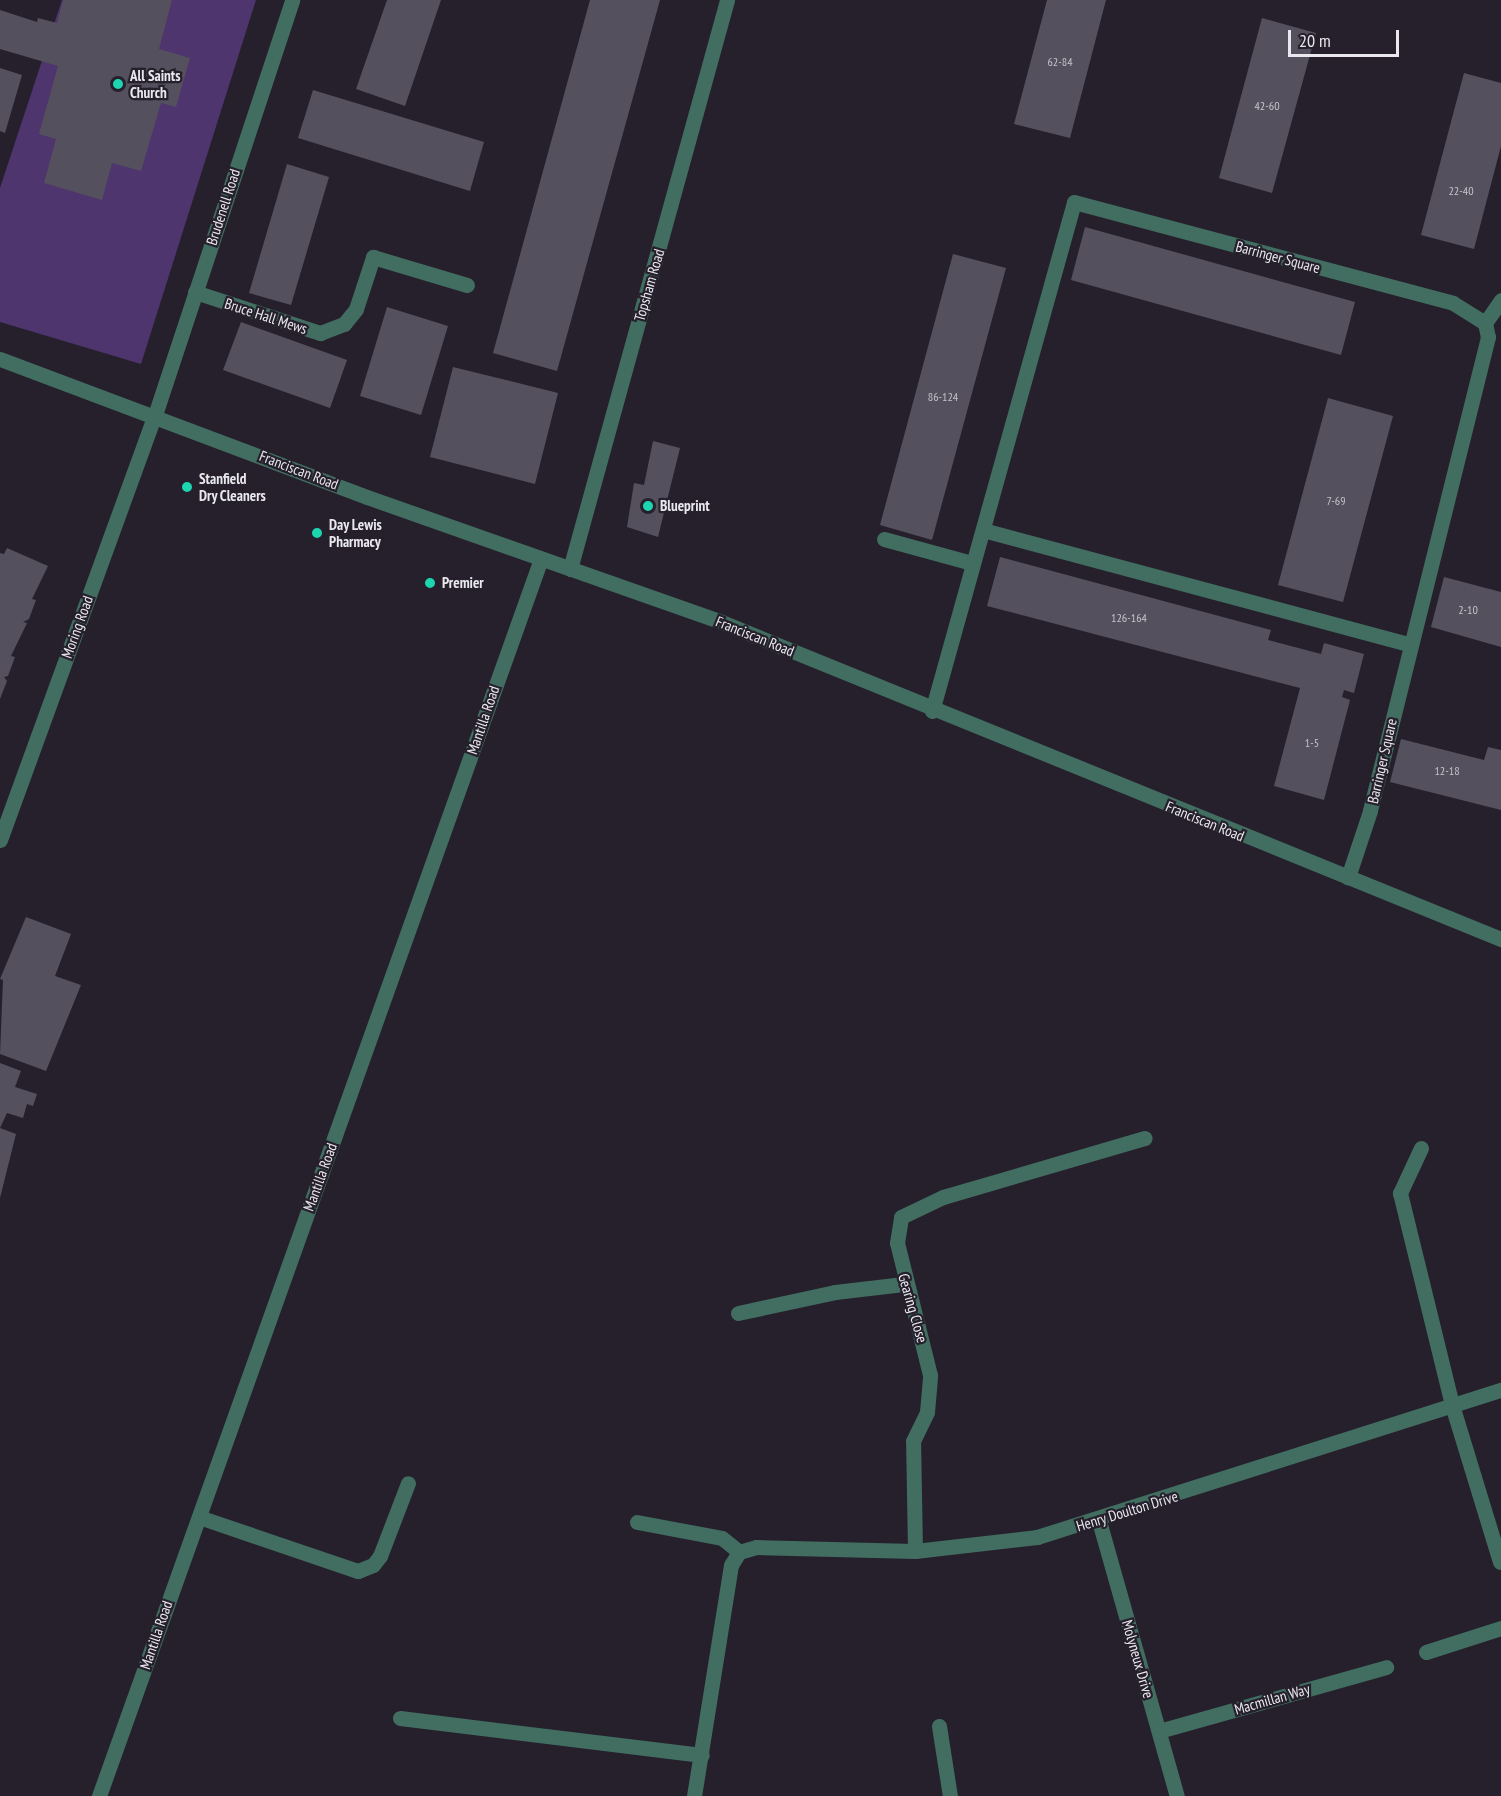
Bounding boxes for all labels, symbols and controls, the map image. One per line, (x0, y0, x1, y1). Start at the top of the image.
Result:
scale bar (1291, 18, 1402, 56)
text: 20 m (1299, 29, 1331, 52)
house number: 62-84 (1047, 55, 1073, 69)
place label: All Saints Church (130, 66, 180, 101)
marker: All Saints Church (111, 77, 125, 91)
house number: 42-60 (1254, 99, 1280, 113)
street label: Brudenell Road (202, 167, 244, 247)
house number: 22-40 (1448, 184, 1474, 198)
street label: Barringer Square (1234, 237, 1322, 277)
street label: Topsham Road (630, 247, 668, 323)
street label: Bruce Hall Mews (222, 294, 310, 338)
house number: 86-124 (928, 390, 958, 404)
street label: Franciscan Road (257, 447, 341, 493)
place label: Stanfield Dry Cleaners (199, 469, 266, 504)
marker: Stanfield Dry Cleaners (180, 480, 194, 494)
house number: 7-69 (1326, 494, 1346, 508)
place label: Blueprint (660, 497, 710, 515)
marker: Blueprint (641, 499, 655, 513)
place label: Day Lewis Pharmacy (329, 515, 382, 550)
marker: Day Lewis Pharmacy (310, 526, 324, 540)
place label: Premier (442, 574, 484, 592)
marker: Premier (423, 576, 437, 590)
street label: Moring Road (57, 593, 97, 661)
house number: 2-10 (1458, 603, 1478, 617)
house number: 126-164 (1111, 611, 1147, 625)
street label: Franciscan Road (713, 612, 797, 660)
street label: Mantilla Road (463, 683, 503, 757)
street label: Barringer Square (1363, 717, 1401, 805)
house number: 1-5 (1305, 736, 1319, 750)
house number: 12-18 (1434, 764, 1460, 778)
street label: Franciscan Road (1163, 797, 1247, 845)
street label: Mantilla Road (299, 1140, 341, 1214)
street label: Gearing Close (895, 1271, 931, 1345)
street label: Henry Doulton Drive (1074, 1487, 1180, 1535)
street label: Mantilla Road (136, 1598, 176, 1672)
street label: Molyneux Drive (1118, 1618, 1158, 1700)
street label: Macmillan Way (1232, 1680, 1312, 1718)

